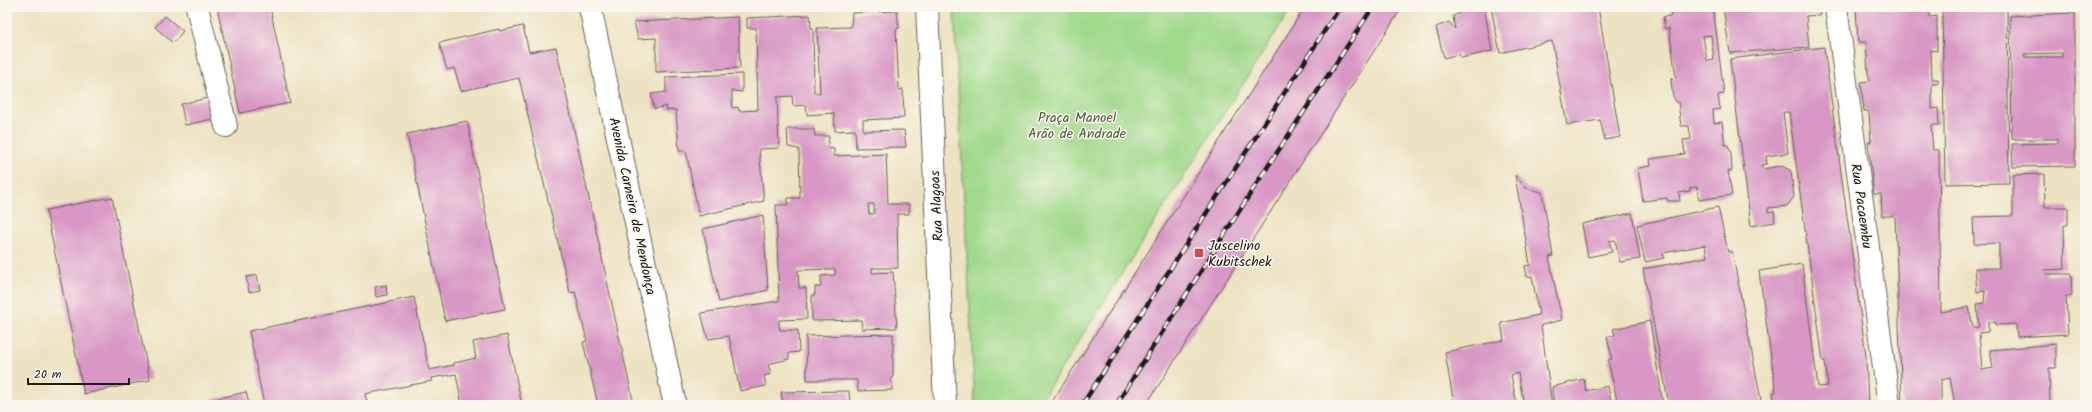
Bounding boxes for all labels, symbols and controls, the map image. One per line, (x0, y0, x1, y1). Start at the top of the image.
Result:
park label: Praça Manoel Arão de Andrade (1028, 107, 1127, 145)
street label: Avenida Carneiro de Mendonça (602, 115, 662, 297)
street label: Rua Pacaembu (1844, 162, 1878, 250)
street label: Rua Alagoas (924, 170, 950, 242)
place label: Juscelino Kubitschek (1208, 235, 1272, 273)
marker: Juscelino Kubitschek (1193, 247, 1205, 259)
scale bar (28, 360, 129, 386)
text: 20 m (34, 365, 62, 384)

